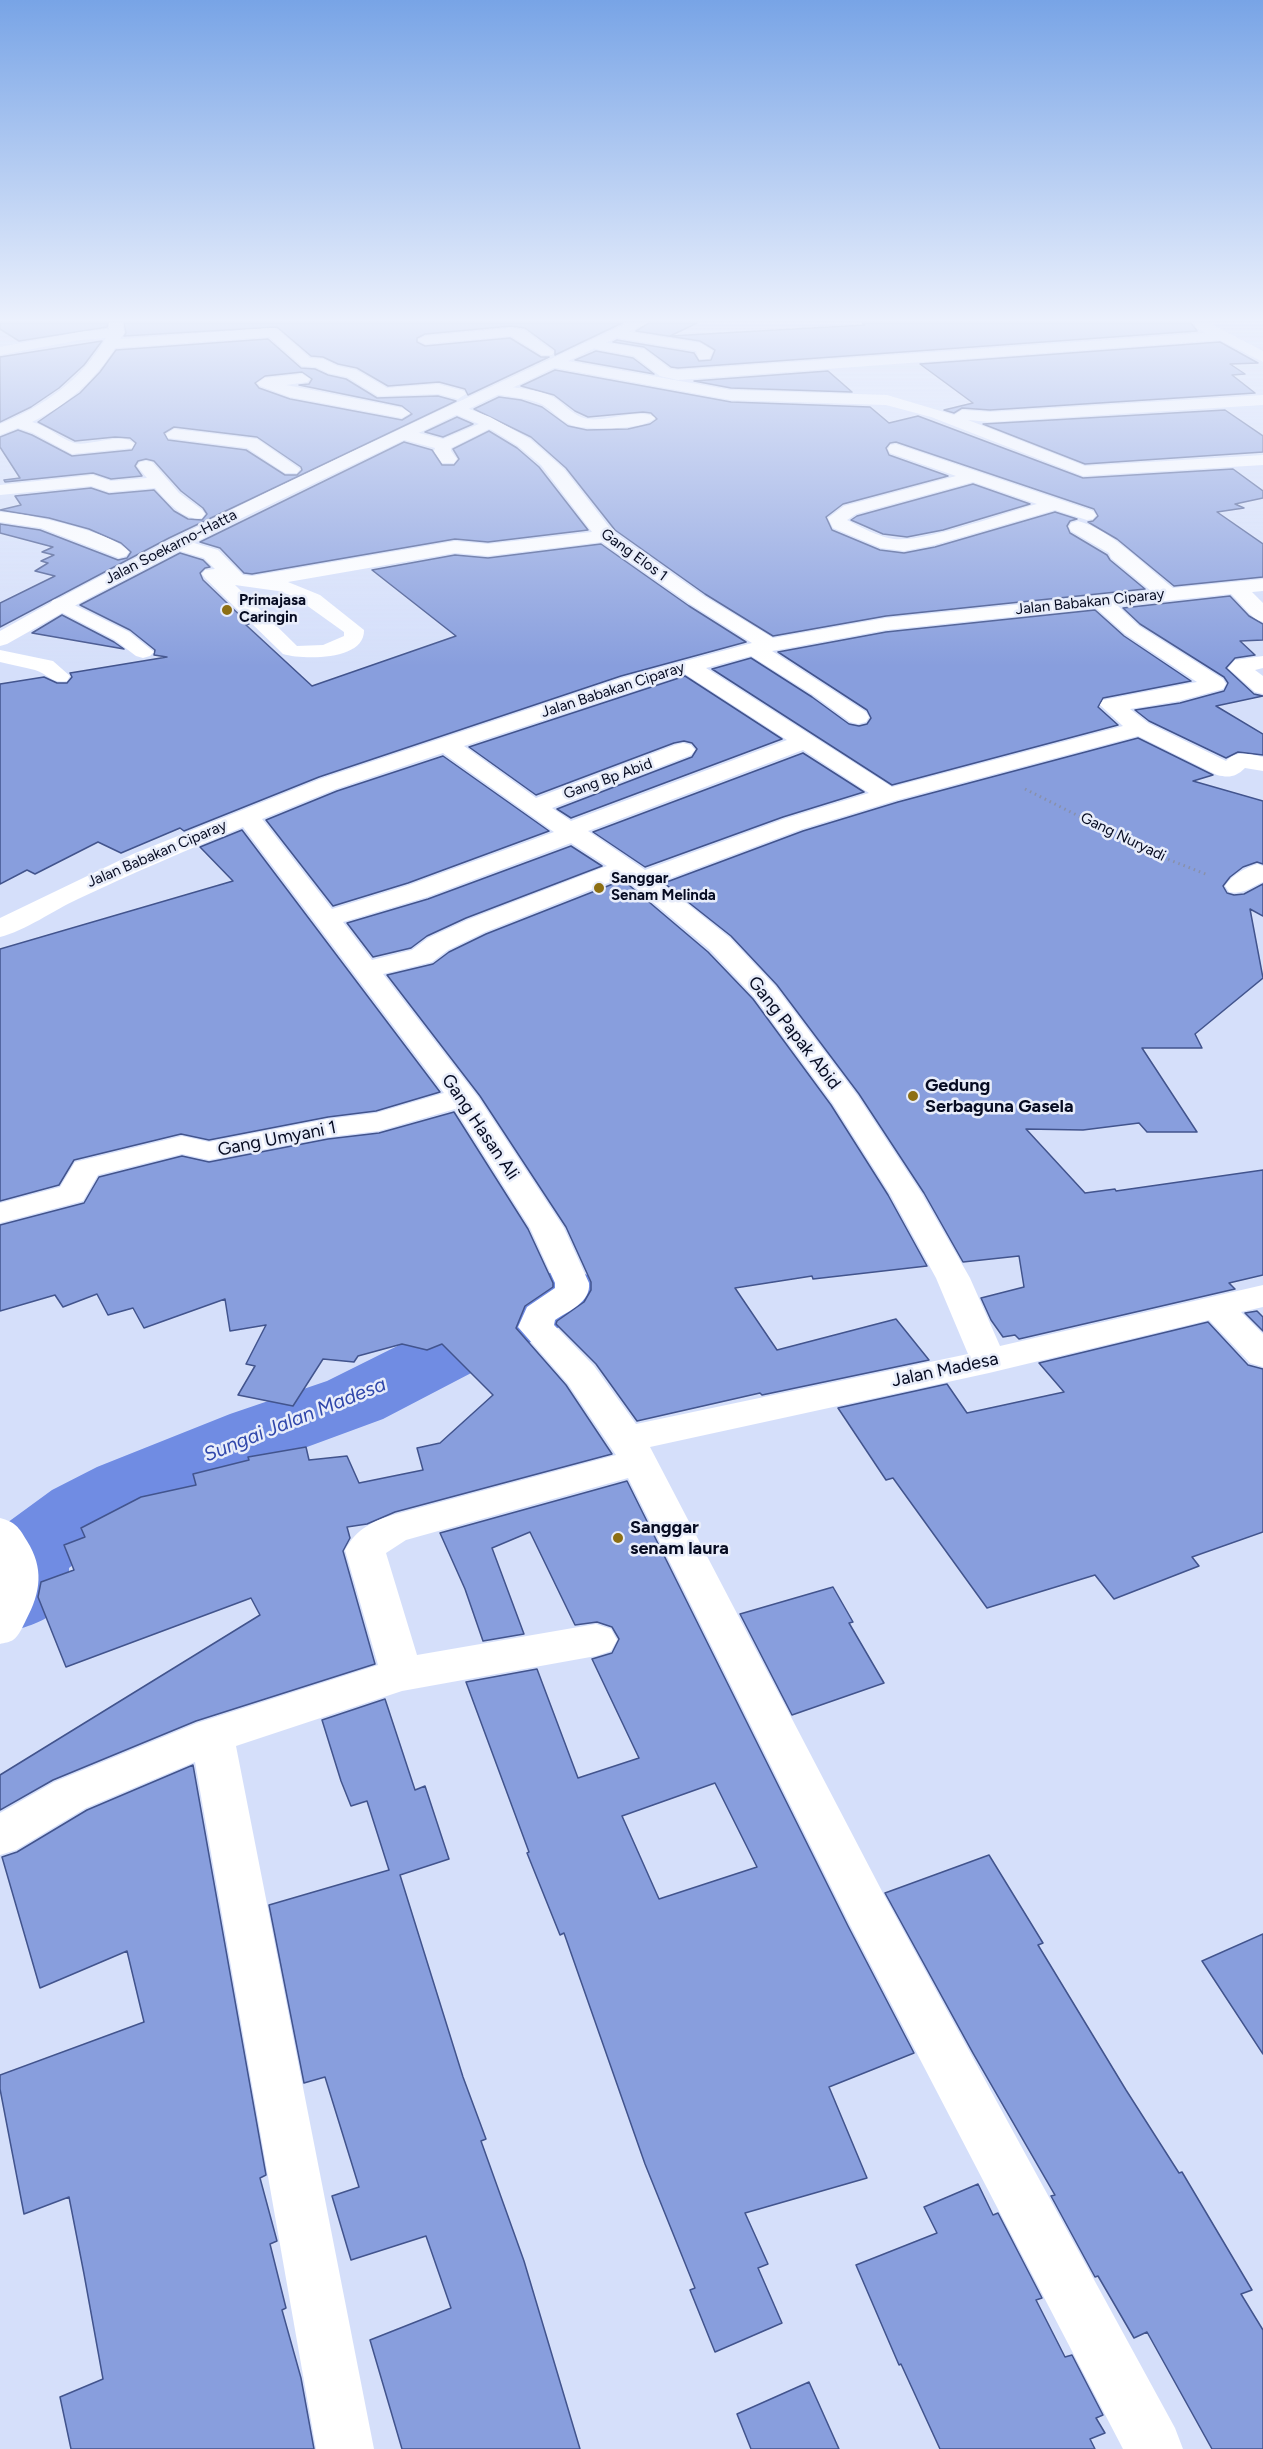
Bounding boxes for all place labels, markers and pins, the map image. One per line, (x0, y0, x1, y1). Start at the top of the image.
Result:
place label: Primajasa Caringin (239, 592, 306, 627)
marker: Primajasa Caringin (220, 603, 234, 617)
place label: Sanggar Senam Melinda (611, 870, 716, 905)
marker: Sanggar Senam Melinda (592, 881, 606, 895)
place label: Gedung Serbaguna Gasela (925, 1075, 1074, 1118)
marker: Gedung Serbaguna Gasela (906, 1089, 920, 1103)
place label: Sanggar senam laura (630, 1517, 729, 1559)
marker: Sanggar senam laura (611, 1531, 625, 1545)

